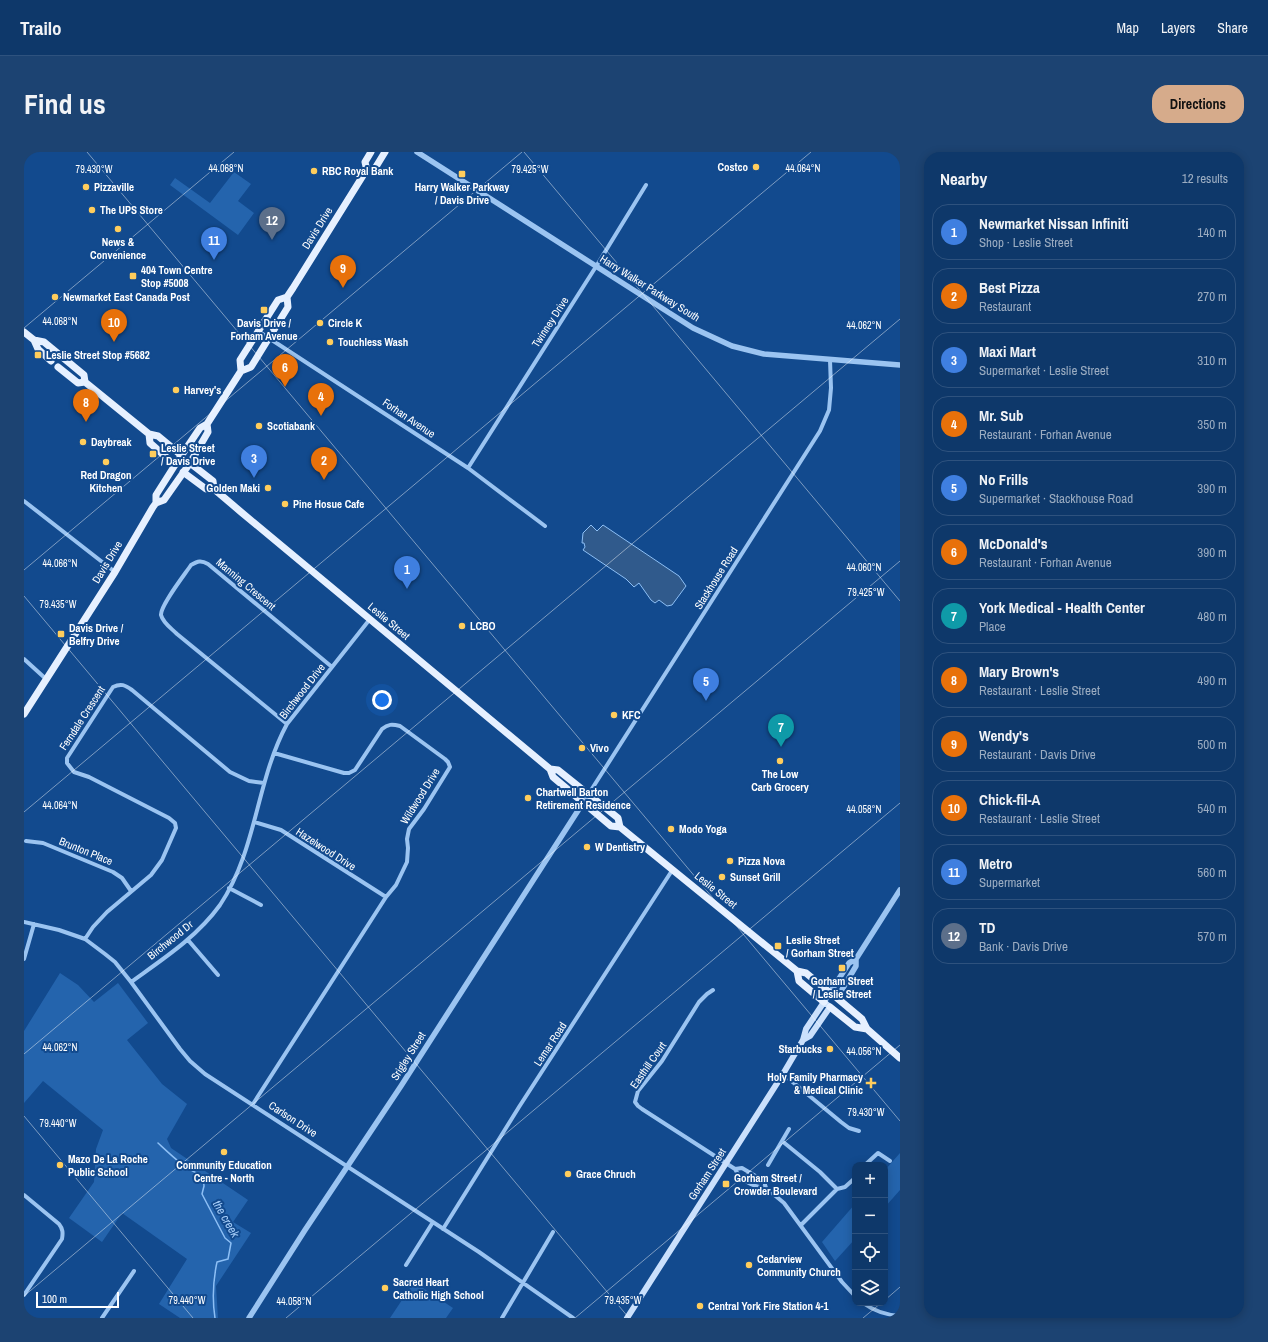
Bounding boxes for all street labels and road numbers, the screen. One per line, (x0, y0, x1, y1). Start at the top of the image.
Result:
street label: Davis Drive (299, 204, 335, 252)
street label: Harry Walker Parkway South (597, 251, 703, 325)
street label: Twinney Drive (528, 294, 572, 350)
street label: Forhan Avenue (380, 395, 438, 441)
street label: Davis Drive (89, 538, 125, 586)
street label: Stackhouse Road (691, 544, 741, 612)
street label: Manning Crescent (213, 555, 279, 613)
street label: Leslie Street (365, 599, 413, 643)
street label: Birchwood Drive (276, 660, 328, 722)
street label: Ferndale Crescent (56, 683, 108, 753)
street label: Wildwood Drive (397, 765, 443, 827)
street label: Hazelwood Drive (293, 824, 359, 874)
street label: Brunton Place (57, 834, 115, 868)
street label: Leslie Street (692, 869, 740, 912)
street label: Birchwood Dr (144, 917, 196, 963)
street label: Lemar Road (531, 1019, 569, 1069)
street label: Srigley Street (388, 1029, 429, 1083)
street label: Easthill Court (627, 1038, 670, 1091)
street label: Carlson Drive (266, 1098, 320, 1140)
street label: Gorham Street (685, 1145, 729, 1203)

